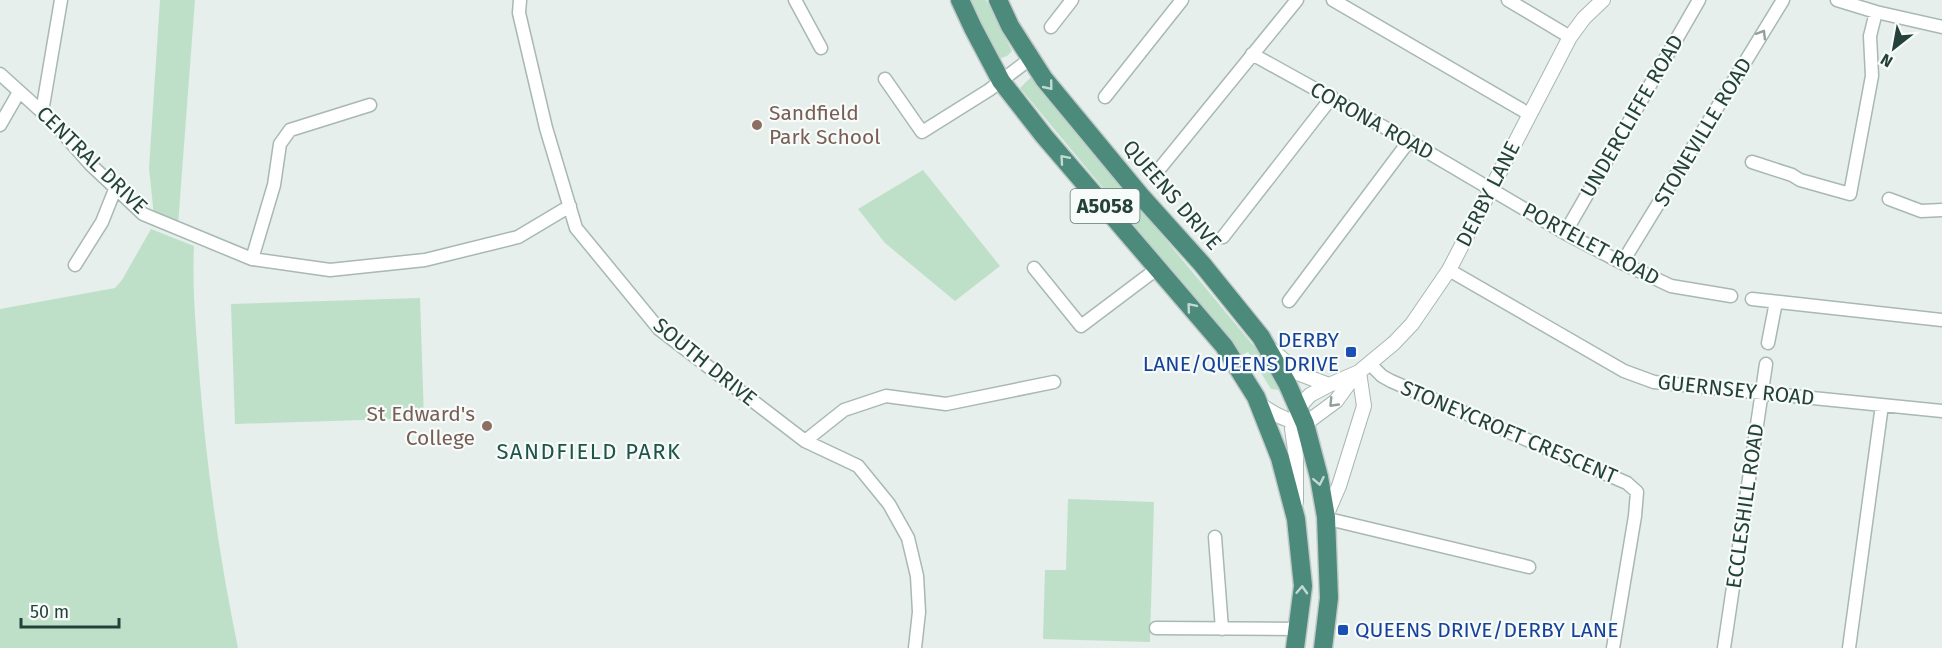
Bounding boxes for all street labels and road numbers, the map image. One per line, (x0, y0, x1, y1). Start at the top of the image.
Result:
street label: UNDERCLIFFE ROAD (1575, 30, 1689, 202)
street label: STONEVILLE ROAD (1648, 53, 1758, 211)
street label: CORONA ROAD (1306, 76, 1438, 166)
street label: CENTRAL DRIVE (31, 101, 153, 219)
street label: QUEENS DRIVE (1117, 135, 1227, 255)
street label: DERBY LANE (1450, 137, 1526, 251)
road number: A5058 (1070, 189, 1140, 223)
street label: PORTELET ROAD (1518, 197, 1664, 291)
street label: SOUTH DRIVE (648, 312, 762, 412)
street label: GUERNSEY ROAD (1656, 369, 1816, 411)
street label: STONEYCROFT CRESCENT (1397, 375, 1621, 489)
street label: ECCLESHILL ROAD (1721, 422, 1769, 590)

